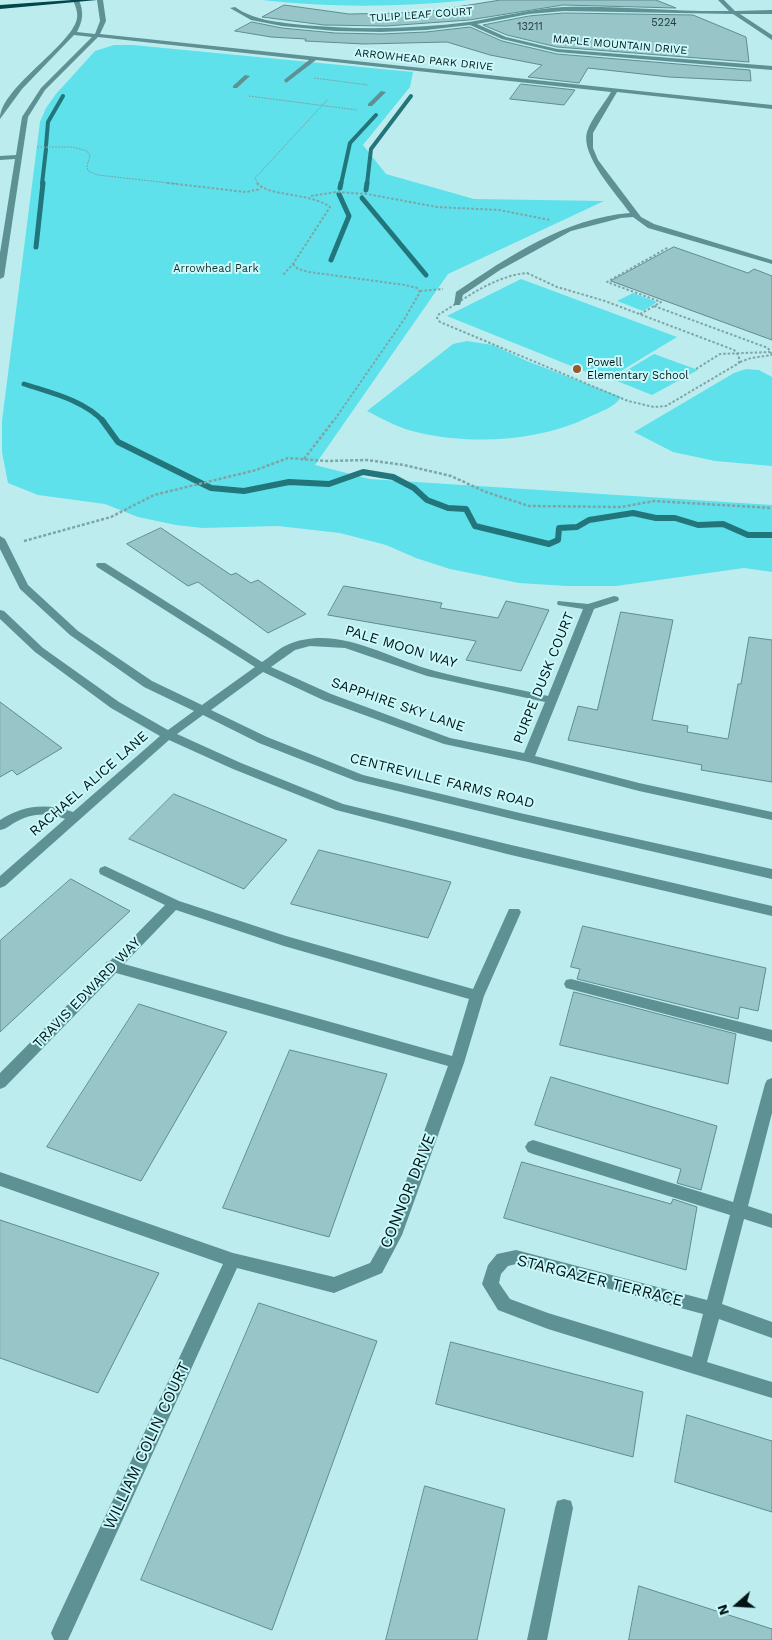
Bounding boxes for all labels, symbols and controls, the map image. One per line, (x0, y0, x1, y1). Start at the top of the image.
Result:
street label: TULIP LEAF COURT (369, 5, 473, 25)
house number: 5224 (651, 16, 677, 30)
house number: 13211 (517, 20, 543, 34)
street label: MAPLE MOUNTAIN DRIVE (552, 33, 688, 57)
street label: ARROWHEAD PARK DRIVE (354, 46, 494, 74)
park label: Arrowhead Park (173, 262, 259, 276)
place label: Powell Elementary School (587, 356, 689, 382)
marker: Powell Elementary School (571, 363, 583, 375)
street label: PURPE DUSK COURT (510, 610, 578, 746)
street label: PALE MOON WAY (343, 622, 459, 672)
street label: SAPPHIRE SKY LANE (329, 674, 467, 736)
street label: RACHAEL ALICE LANE (26, 728, 152, 840)
street label: CENTREVILLE FARMS ROAD (348, 750, 536, 812)
street label: TRAVIS EDWARD WAY (30, 934, 144, 1052)
street label: CONNOR DRIVE (376, 1131, 440, 1251)
street label: STARGAZER TERRACE (515, 1251, 685, 1311)
street label: WILLIAM COLIN COURT (100, 1359, 194, 1533)
north arrow (712, 1580, 762, 1630)
text: N (714, 1602, 732, 1617)

